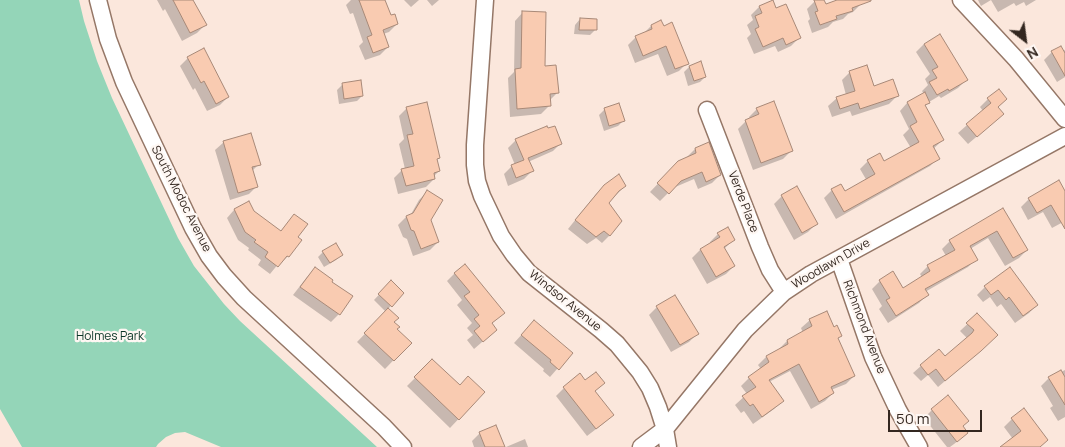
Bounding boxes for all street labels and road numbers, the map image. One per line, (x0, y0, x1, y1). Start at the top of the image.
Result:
street label: South Modoc Avenue (148, 143, 214, 255)
street label: Verde Place (725, 169, 761, 235)
street label: Woodlawn Drive (789, 236, 873, 292)
street label: Windsor Avenue (526, 267, 604, 335)
street label: Richmond Avenue (840, 278, 888, 376)

